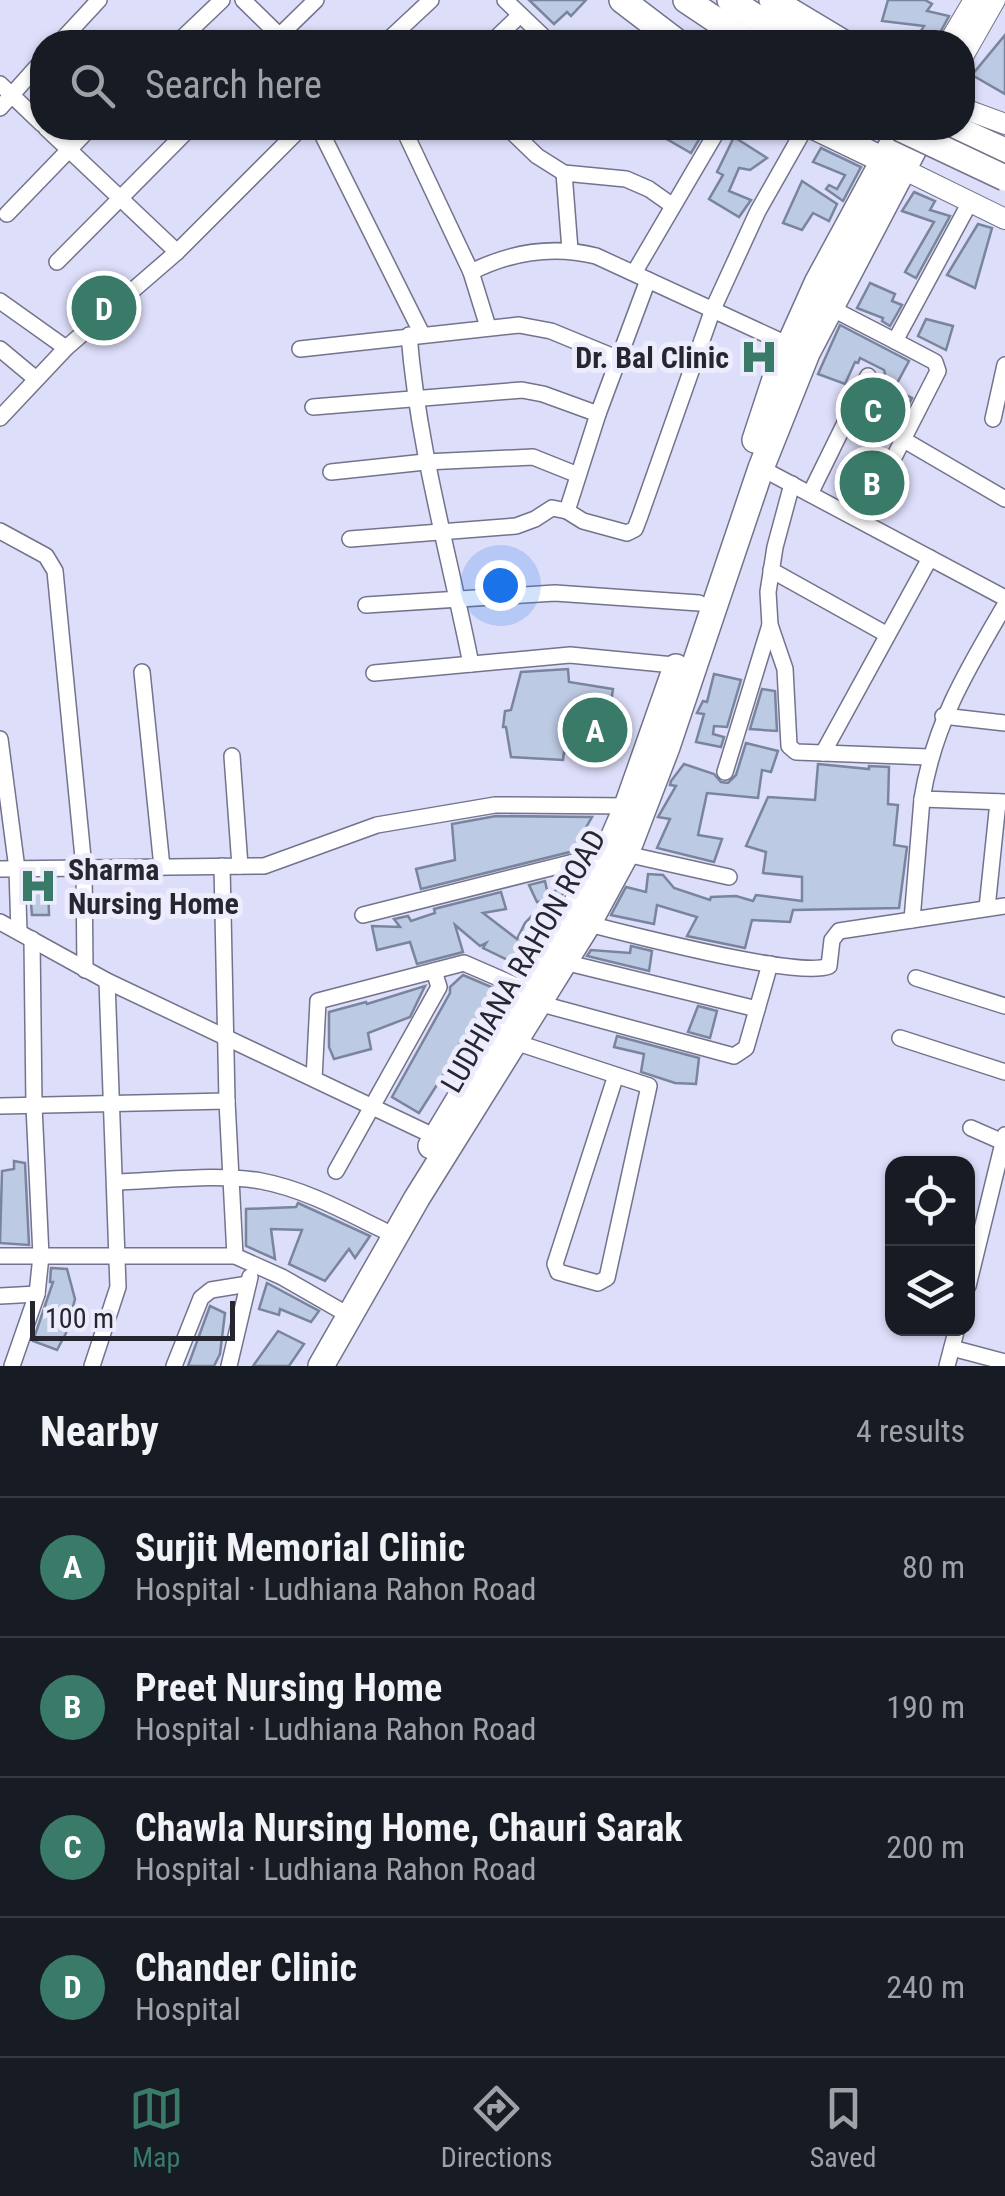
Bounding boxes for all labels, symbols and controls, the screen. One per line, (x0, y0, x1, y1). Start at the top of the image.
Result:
search box (30, 30, 975, 140)
icon: search (65, 58, 120, 113)
text: Search here (145, 63, 322, 107)
pin: D (72, 270, 136, 346)
hospital icon: Dr. Bal Clinic (738, 336, 780, 378)
place label: Dr. Bal Clinic (575, 340, 729, 375)
pin: C (840, 372, 906, 448)
pin: B (840, 446, 904, 520)
your location (475, 560, 526, 611)
pin: A (562, 692, 628, 768)
street label: LUDHIANA RAHON ROAD (433, 823, 613, 1099)
place label: Sharma Nursing Home (68, 852, 239, 921)
hospital icon: Sharma Nursing Home (17, 865, 59, 907)
map controls (885, 1156, 975, 1336)
button: locate (885, 1156, 975, 1246)
button: layers (885, 1246, 975, 1336)
scale bar (30, 1296, 235, 1340)
text: 100 m (45, 1302, 114, 1335)
text: Nearby (40, 1407, 159, 1456)
text: 4 results (856, 1412, 965, 1450)
text: Surjit Memorial Clinic (135, 1526, 465, 1570)
text: A (63, 1548, 82, 1586)
text: 80 m (902, 1548, 965, 1586)
text: Hospital · Ludhiana Rahon Road (135, 1570, 536, 1608)
text: Preet Nursing Home (135, 1666, 442, 1710)
text: B (64, 1688, 81, 1726)
text: 190 m (886, 1688, 965, 1726)
text: Hospital · Ludhiana Rahon Road (135, 1710, 536, 1748)
text: Chawla Nursing Home, Chauri Sarak (135, 1806, 683, 1850)
text: C (63, 1828, 82, 1866)
text: 200 m (886, 1828, 965, 1866)
text: Hospital · Ludhiana Rahon Road (135, 1850, 536, 1888)
text: Chander Clinic (135, 1946, 357, 1990)
text: D (63, 1968, 82, 2006)
text: 240 m (886, 1968, 965, 2006)
text: Hospital (135, 1990, 241, 2028)
tab: Map (129, 2081, 184, 2174)
tab: Directions (441, 2081, 553, 2174)
tab: Saved (810, 2081, 876, 2174)

